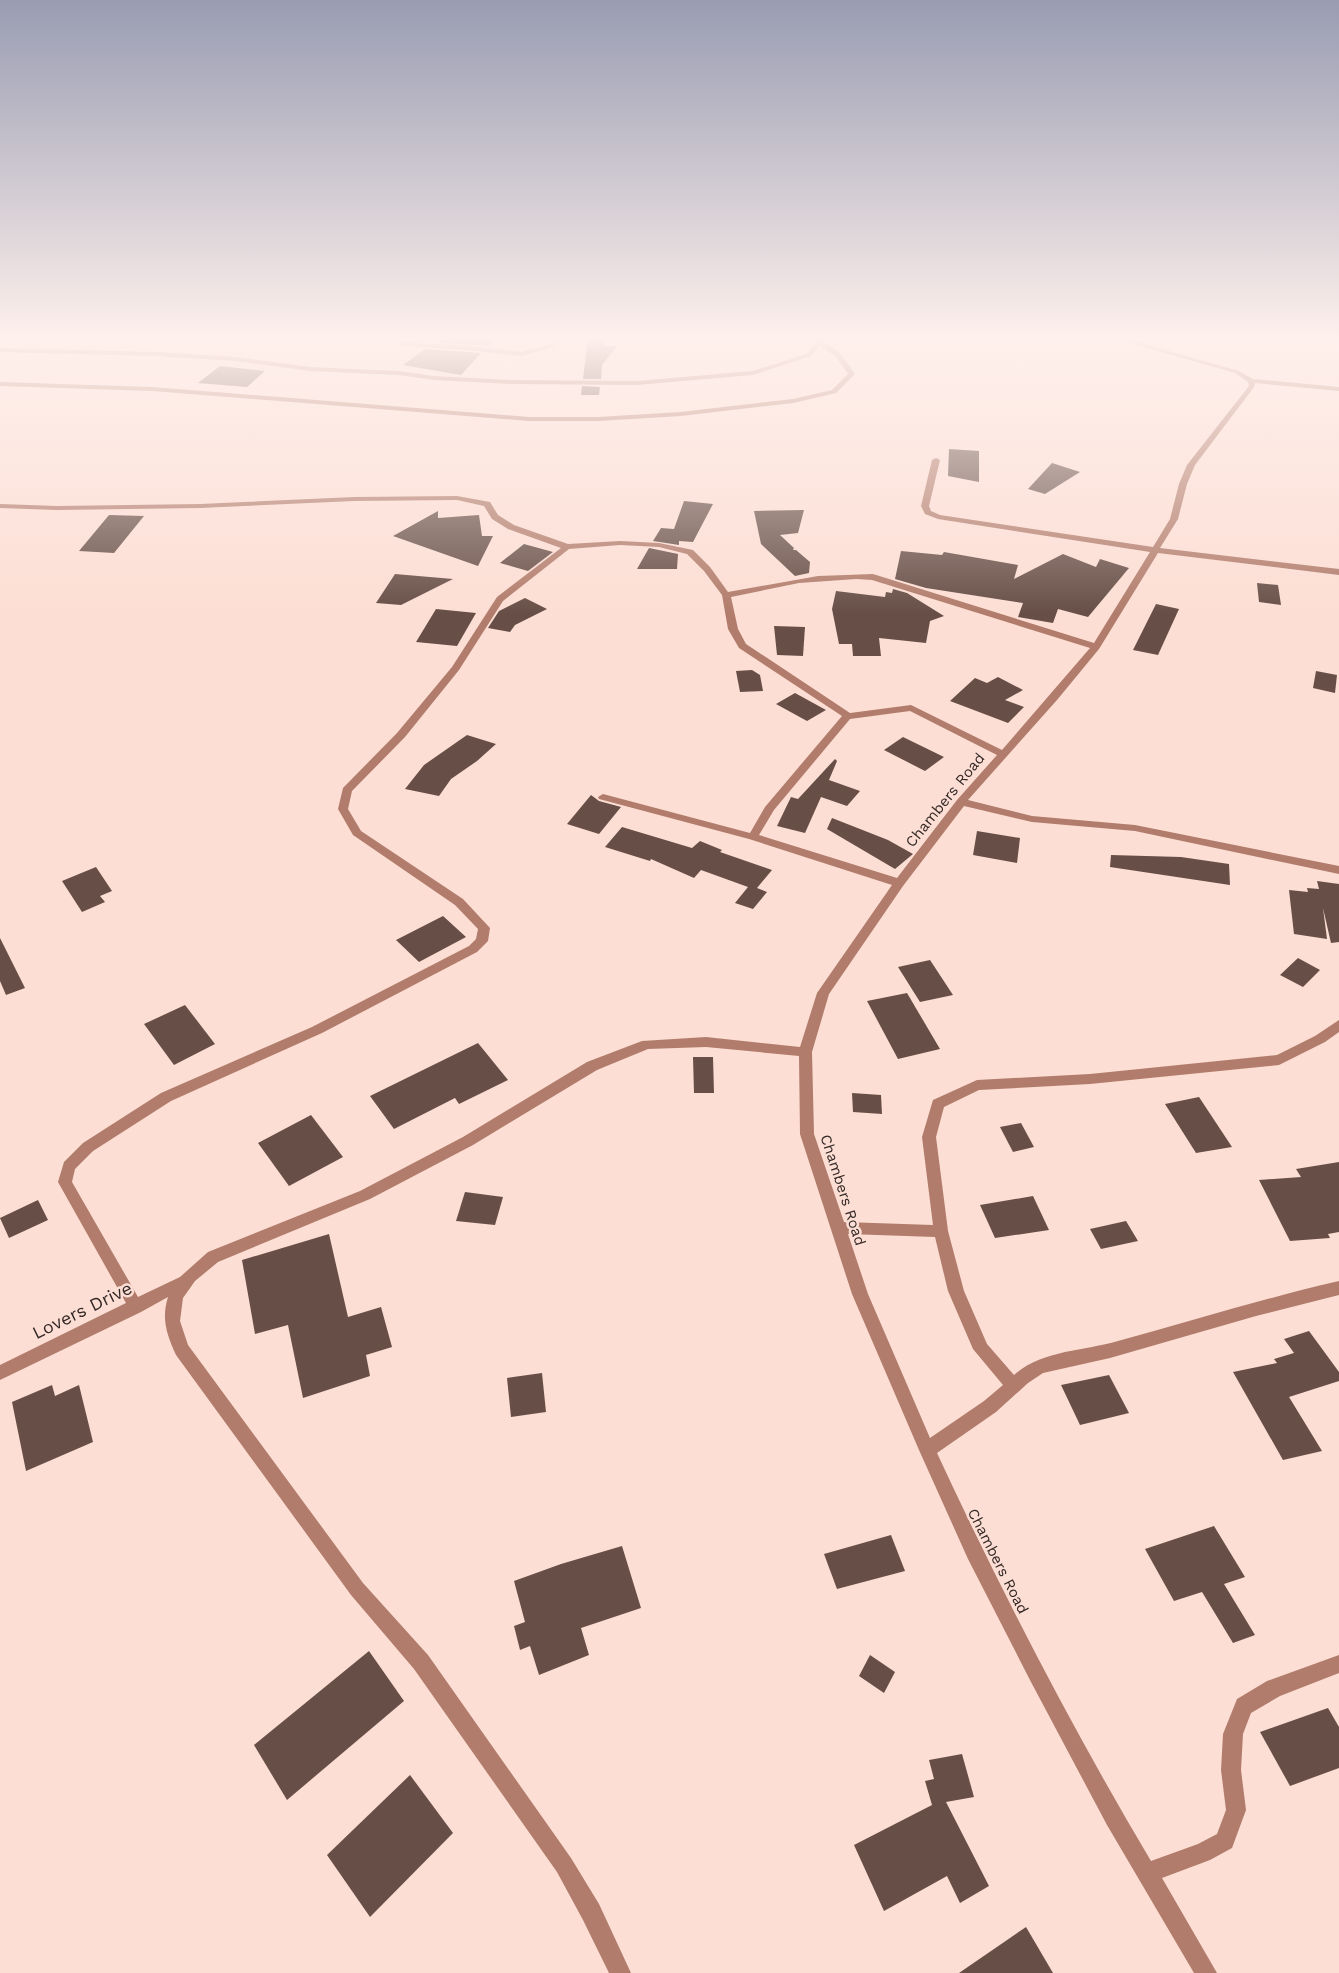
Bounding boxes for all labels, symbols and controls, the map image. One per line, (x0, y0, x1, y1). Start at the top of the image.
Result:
street label: Chambers Road (902, 749, 988, 851)
street label: Chambers Road (817, 1132, 869, 1248)
street label: Lovers Drive (29, 1277, 135, 1343)
street label: Chambers Road (964, 1505, 1032, 1617)

